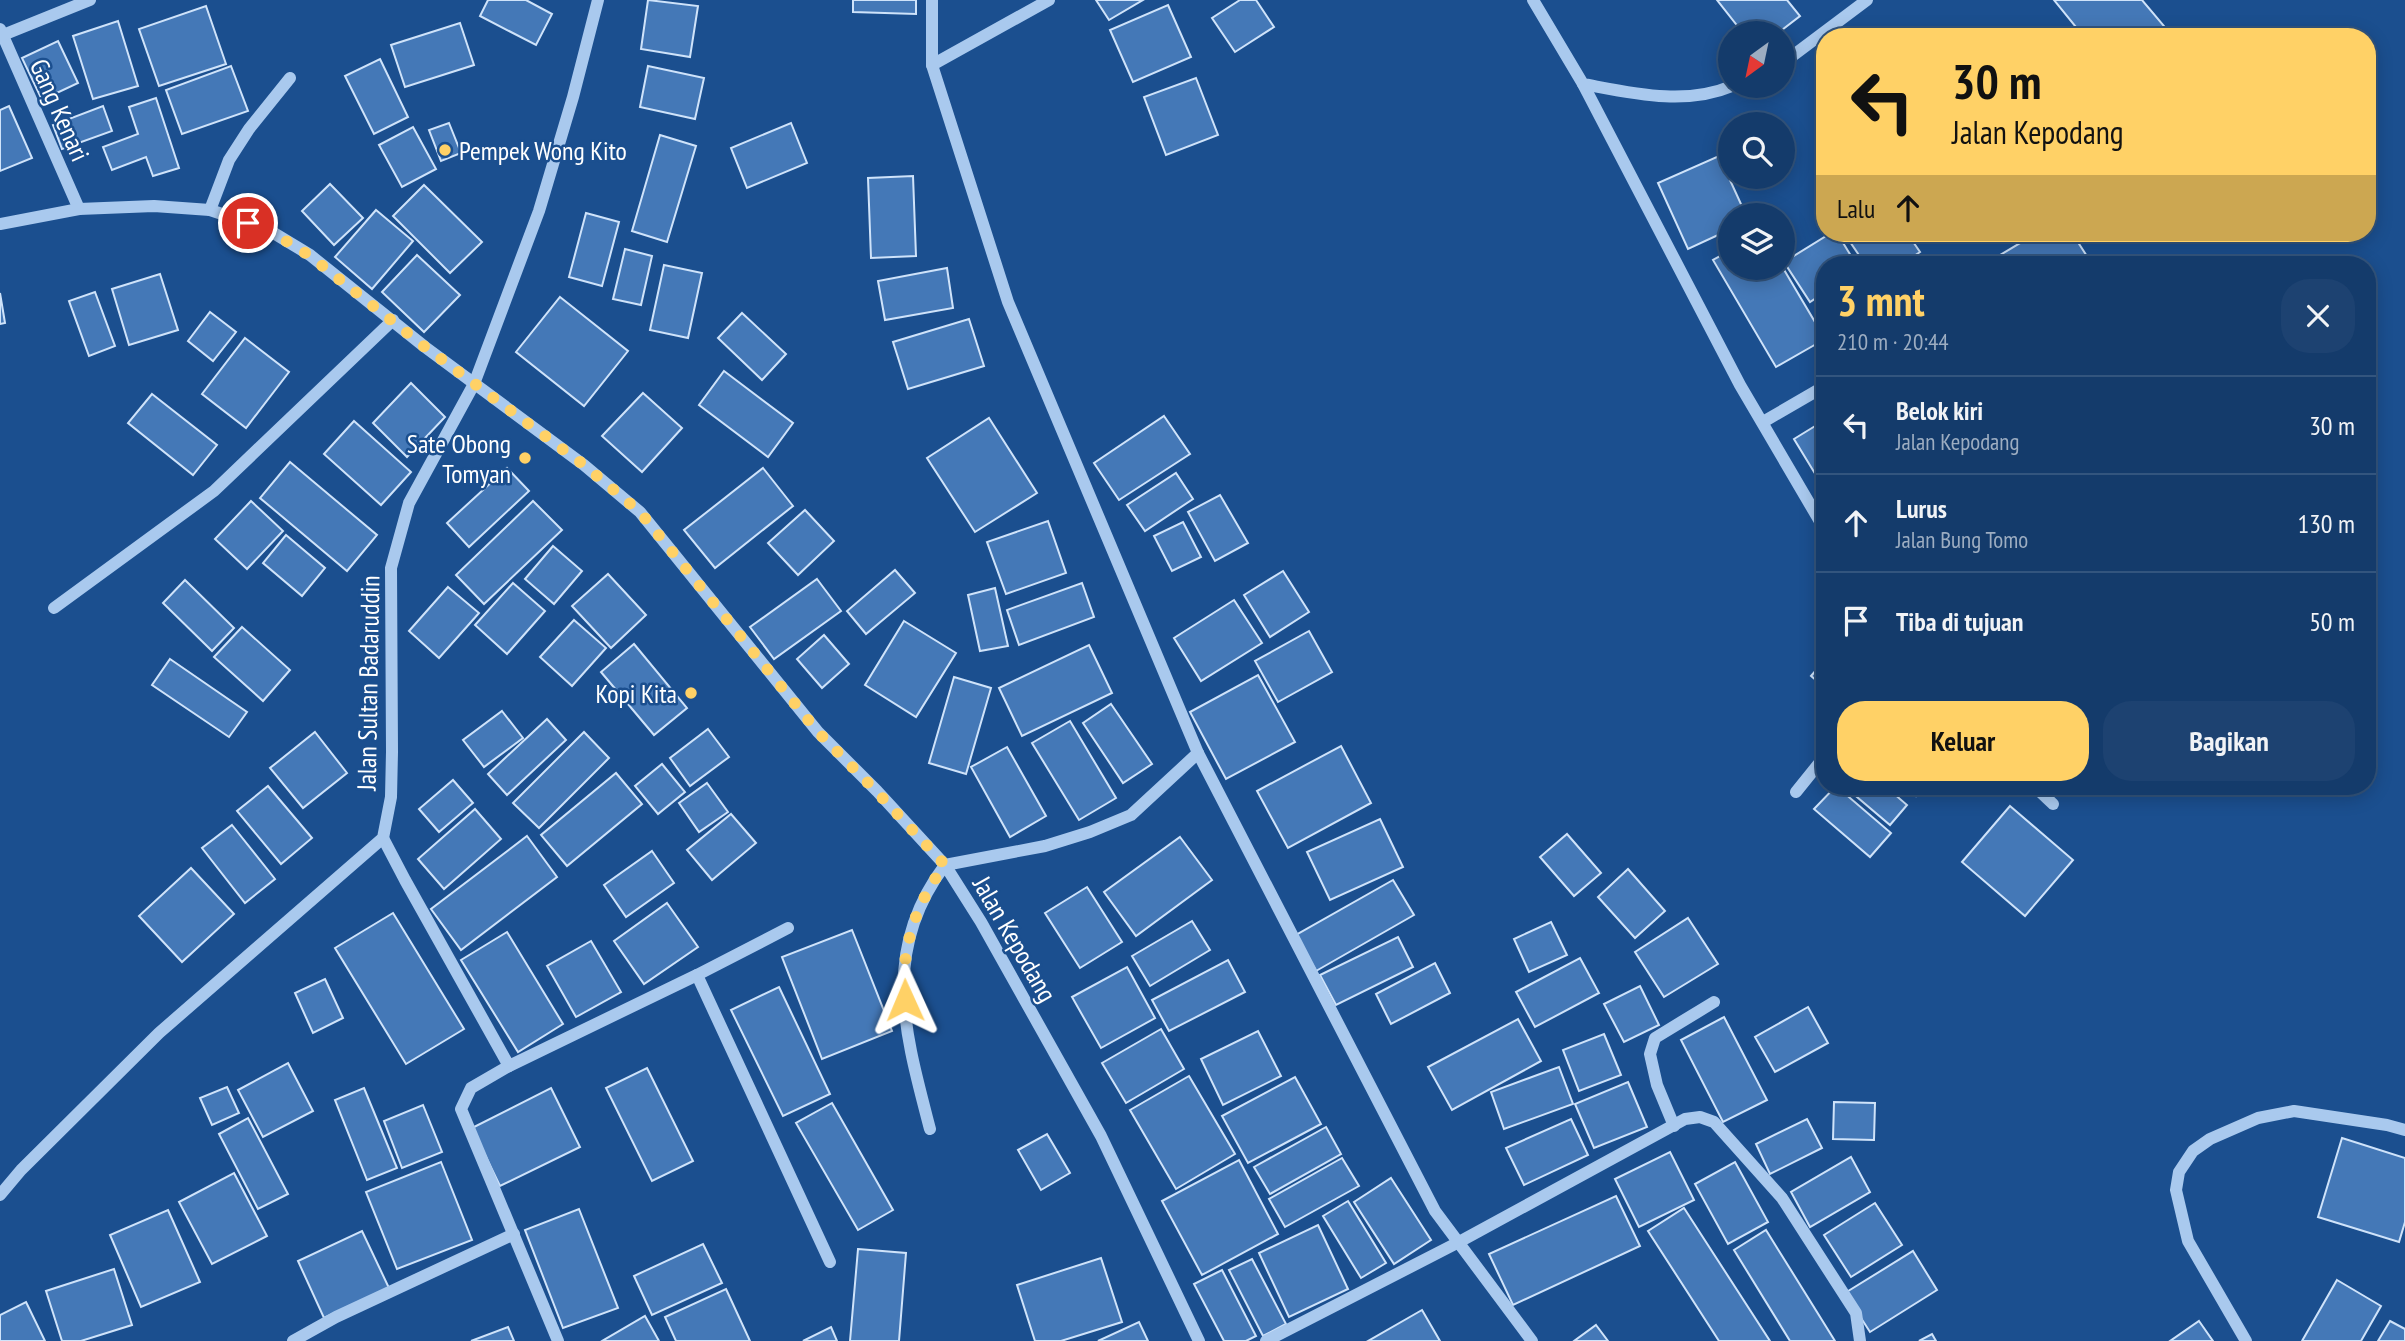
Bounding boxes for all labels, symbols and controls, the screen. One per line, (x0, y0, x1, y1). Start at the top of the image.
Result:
north arrow (1718, 21, 1796, 98)
map controls (1718, 21, 1795, 280)
text: 30 m (1952, 49, 2041, 113)
street label: Gang Kenari (23, 54, 97, 166)
icon: left (1837, 56, 1928, 147)
text: Jalan Kepodang (1952, 111, 2124, 153)
button: search (1718, 112, 1795, 189)
place label: Pempek Wong Kito (459, 134, 627, 167)
marker: Pempek Wong Kito (437, 142, 453, 158)
icon: ahead (1889, 189, 1927, 227)
text: Lalu (1837, 192, 1875, 225)
pin (218, 193, 278, 253)
button: layers (1718, 203, 1795, 280)
icon: arrive (229, 204, 267, 242)
text: 3 mnt (1837, 273, 1925, 328)
button: close (2281, 279, 2355, 353)
text: 210 m · 20:44 (1837, 327, 1949, 356)
text: Belok kiri (1896, 394, 1983, 427)
icon: left (1837, 406, 1875, 444)
text: 30 m (2309, 409, 2355, 442)
place label: Sate Obong Tomyan (407, 427, 511, 490)
text: Jalan Kepodang (1896, 427, 2019, 456)
marker: Sate Obong Tomyan (517, 450, 533, 466)
text: Lurus (1896, 492, 1947, 525)
icon: ahead (1837, 504, 1875, 542)
text: 130 m (2297, 507, 2355, 540)
text: Jalan Bung Tomo (1896, 525, 2028, 554)
street label: Jalan Sultan Badaruddin (350, 575, 386, 792)
icon: arrive (1837, 602, 1875, 640)
text: Tiba di tujuan (1896, 605, 2024, 638)
text: 50 m (2309, 605, 2355, 638)
place label: Kopi Kita (595, 677, 677, 710)
marker: Kopi Kita (683, 685, 699, 701)
button: Keluar (1837, 701, 2089, 781)
button: Bagikan (2103, 701, 2355, 781)
street label: Jalan Kepodang (965, 869, 1064, 1008)
position arrow (868, 963, 942, 1037)

